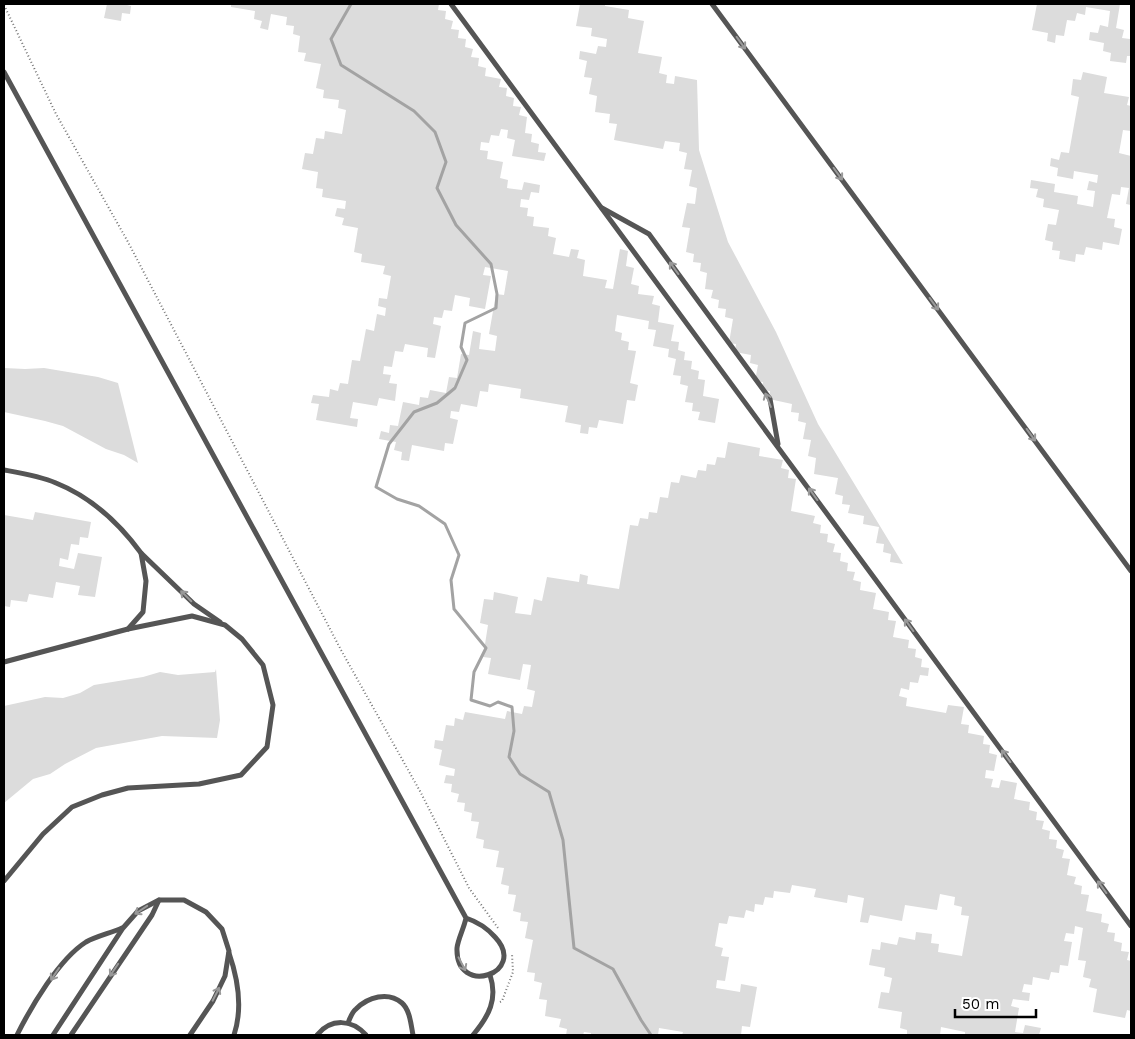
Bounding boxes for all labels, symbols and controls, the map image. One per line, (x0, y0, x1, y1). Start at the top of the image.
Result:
one-way arrow (736, 36, 746, 50)
one-way arrow (832, 167, 843, 180)
one-way arrow (669, 261, 679, 275)
one-way arrow (929, 297, 939, 311)
one-way arrow (763, 393, 772, 408)
one-way arrow (1026, 428, 1036, 442)
one-way arrow (808, 488, 818, 502)
one-way arrow (180, 590, 192, 602)
one-way arrow (904, 618, 914, 632)
one-way arrow (1001, 749, 1011, 763)
one-way arrow (1097, 880, 1107, 894)
one-way arrow (134, 905, 148, 915)
one-way arrow (457, 957, 467, 972)
one-way arrow (109, 963, 119, 977)
one-way arrow (50, 966, 60, 980)
scale bar (955, 986, 1036, 1018)
one-way arrow (212, 987, 221, 1002)
text: 50 m (962, 995, 999, 1013)

